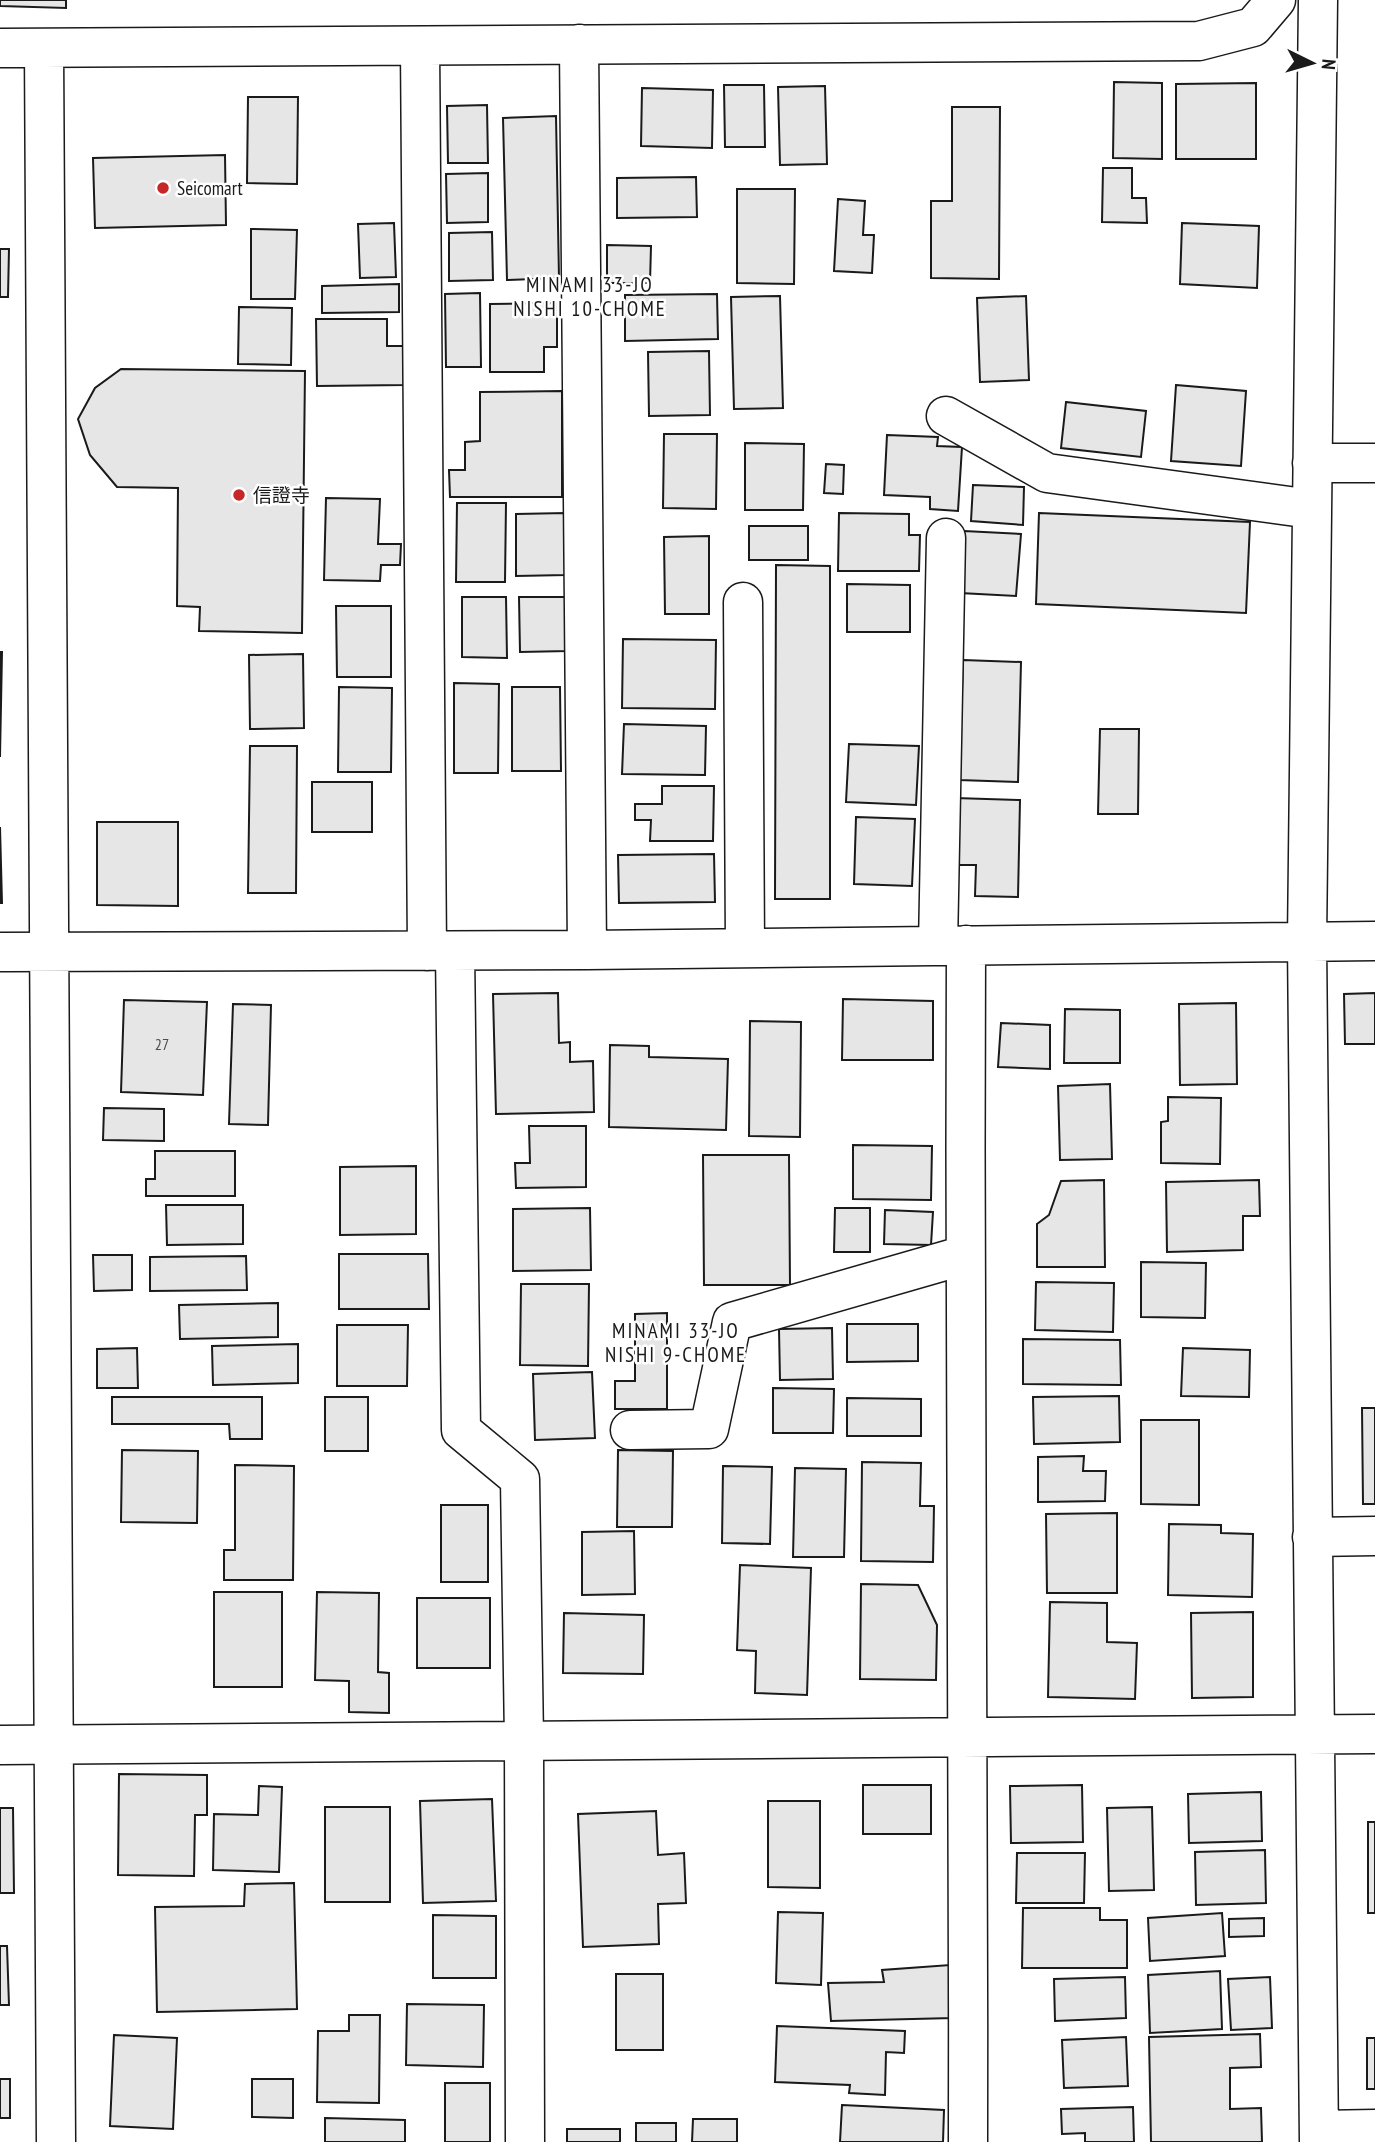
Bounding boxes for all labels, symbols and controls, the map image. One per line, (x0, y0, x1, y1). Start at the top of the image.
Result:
north arrow (1277, 28, 1347, 98)
text: N (1317, 58, 1341, 71)
place label: Seicomart (177, 176, 243, 200)
marker: Seicomart (155, 180, 171, 196)
district label: MINAMI 33-JO NISHI 10-CHOME (513, 271, 667, 322)
place label: 信證寺 (253, 483, 310, 507)
marker: 信證寺 (231, 487, 247, 503)
house number: 27 (155, 1034, 169, 1054)
district label: MINAMI 33-JO NISHI 9-CHOME (605, 1317, 747, 1368)

